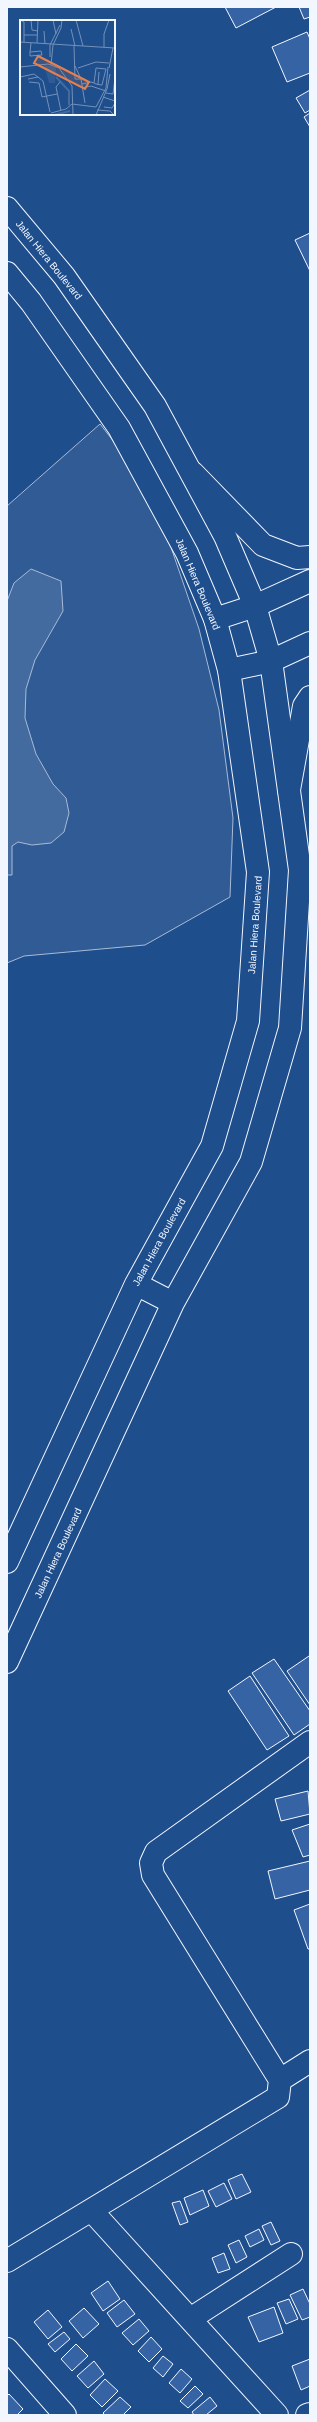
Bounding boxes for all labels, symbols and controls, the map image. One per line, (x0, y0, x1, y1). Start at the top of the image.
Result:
inset map (20, 20, 115, 115)
street label: Jalan Hiera Boulevard (14, 218, 84, 302)
street label: Jalan Hiera Boulevard (174, 537, 222, 631)
street label: Jalan Hiera Boulevard (246, 876, 264, 974)
street label: Jalan Hiera Boulevard (130, 1196, 188, 1288)
street label: Jalan Hiera Boulevard (32, 1506, 84, 1600)

